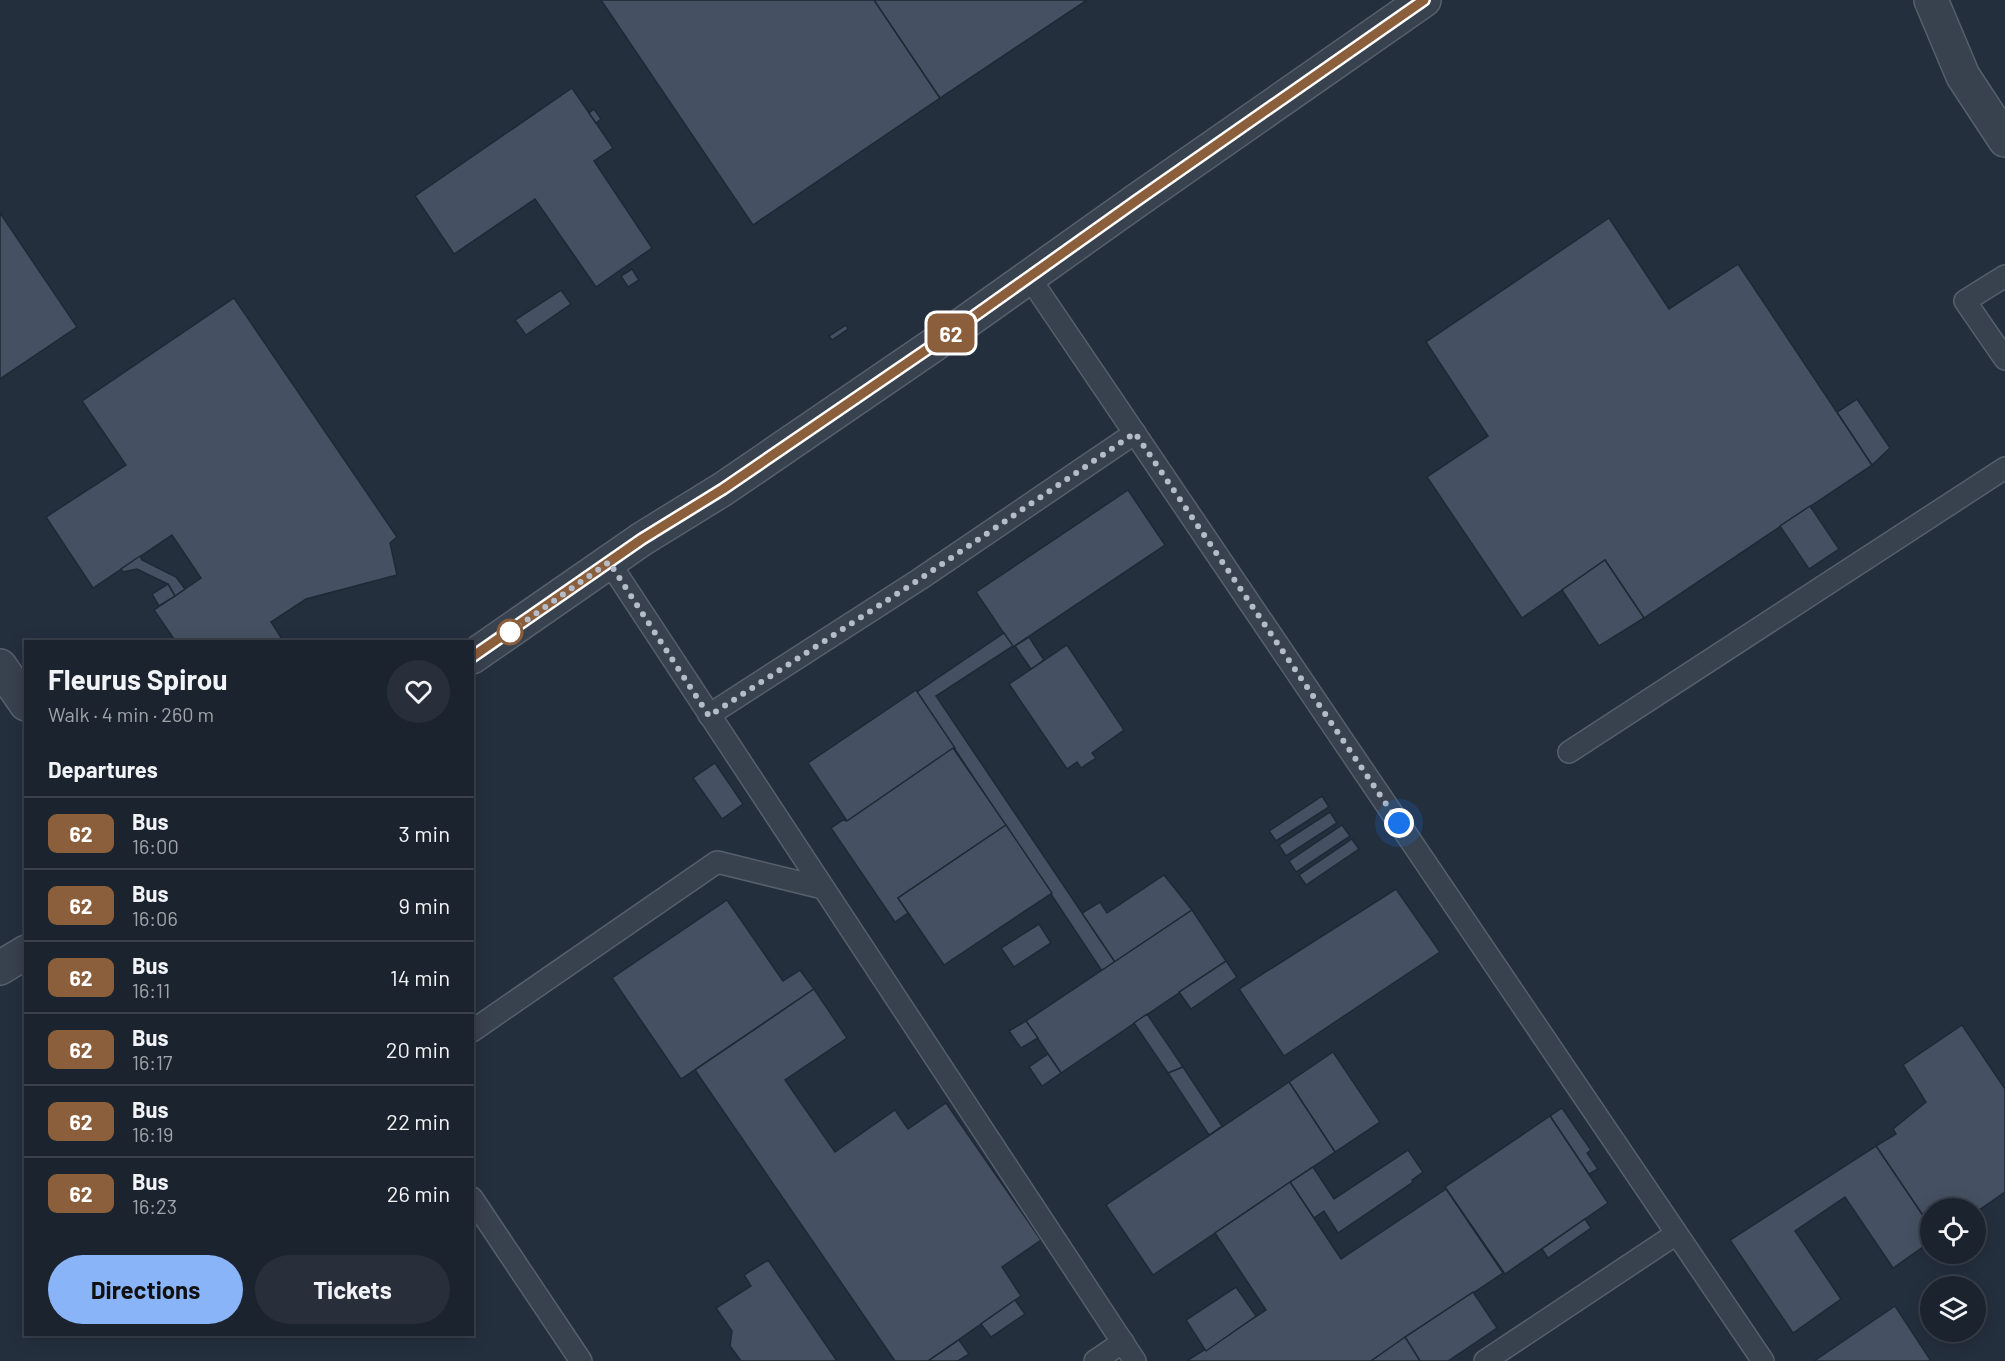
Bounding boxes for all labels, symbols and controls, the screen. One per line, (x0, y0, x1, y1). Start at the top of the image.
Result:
line badge: 62 (924, 314, 978, 352)
text: 62 (939, 321, 963, 346)
unlabelled marker (497, 619, 523, 645)
button: heart (387, 660, 450, 723)
text: Fleurus Spirou (48, 662, 228, 696)
text: Walk · 4 min · 260 m (48, 702, 214, 726)
text: Departures (48, 756, 158, 782)
text: Bus (132, 808, 169, 834)
your location (1384, 808, 1414, 838)
text: 3 min (399, 820, 450, 846)
text: 62 (69, 821, 93, 846)
text: 16:00 (132, 834, 179, 858)
text: Bus (132, 880, 169, 906)
text: 9 min (398, 892, 450, 918)
text: 62 (69, 893, 93, 918)
text: 16:06 (132, 906, 178, 930)
text: Bus (132, 952, 169, 978)
text: 14 min (390, 964, 450, 990)
text: 62 (69, 965, 93, 990)
text: 16:11 (132, 978, 170, 1002)
text: Bus (132, 1024, 169, 1050)
text: 20 min (386, 1036, 450, 1062)
text: 62 (69, 1037, 93, 1062)
text: 16:17 (132, 1050, 173, 1074)
text: Bus (132, 1096, 169, 1122)
text: 22 min (386, 1108, 450, 1134)
text: 62 (69, 1109, 93, 1134)
text: 16:19 (132, 1122, 174, 1146)
text: Bus (132, 1168, 169, 1194)
text: 26 min (387, 1180, 450, 1206)
text: 62 (69, 1181, 93, 1206)
text: 16:23 (132, 1194, 177, 1218)
map controls (1920, 1198, 1986, 1342)
button: locate (1920, 1198, 1986, 1264)
button: Directions (48, 1255, 243, 1324)
button: Tickets (255, 1255, 450, 1324)
button: layers (1920, 1276, 1986, 1342)

